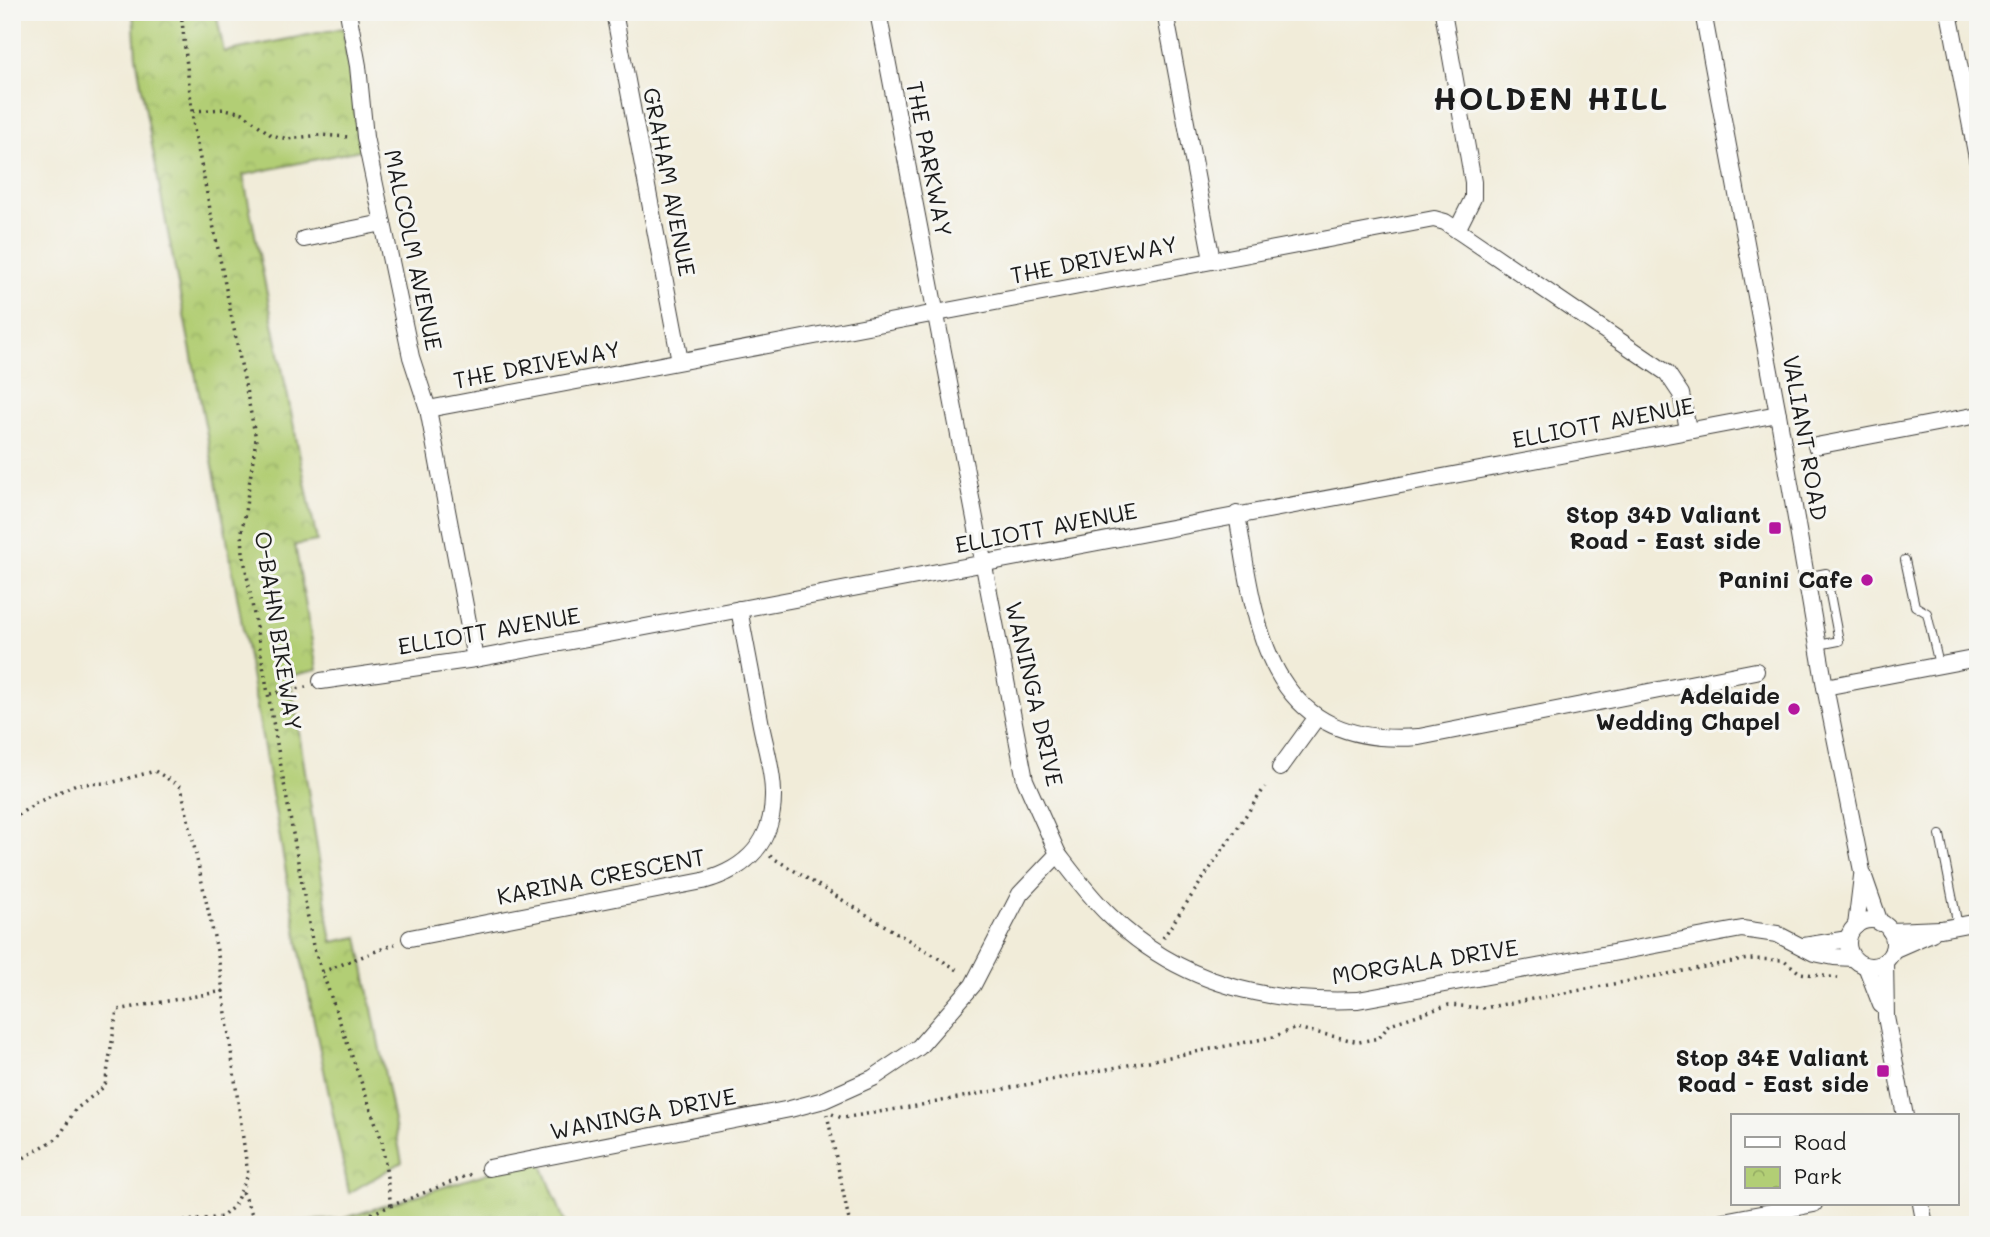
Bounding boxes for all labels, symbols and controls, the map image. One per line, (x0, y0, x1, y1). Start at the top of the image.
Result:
district label: HOLDEN HILL (1433, 78, 1669, 118)
street label: THE PARKWAY (900, 79, 960, 239)
street label: GRAHAM AVENUE (637, 85, 703, 279)
street label: MALCOLM AVENUE (378, 147, 450, 353)
street label: THE DRIVEWAY (1008, 228, 1180, 290)
street label: THE DRIVEWAY (451, 333, 623, 395)
street label: VALIANT ROAD (1777, 353, 1835, 523)
street label: ELLIOTT AVENUE (1509, 390, 1696, 454)
street label: ELLIOTT AVENUE (952, 495, 1139, 559)
place label: Stop 34D Valiant Road - East side (1566, 499, 1761, 555)
marker: Stop 34D Valiant Road - East side (1767, 520, 1783, 536)
street label: O-BAHN BIKEWAY (248, 529, 310, 733)
place label: Panini Cafe (1718, 564, 1853, 594)
marker: Panini Cafe (1859, 572, 1875, 588)
street label: WANINGA DRIVE (999, 598, 1071, 789)
street label: ELLIOTT AVENUE (395, 599, 582, 661)
place label: Adelaide Wedding Chapel (1596, 680, 1780, 736)
marker: Adelaide Wedding Chapel (1786, 701, 1802, 717)
street label: KARINA CRESCENT (494, 841, 708, 911)
street label: MORGALA DRIVE (1330, 931, 1520, 991)
place label: Stop 34E Valiant Road - East side (1675, 1042, 1869, 1098)
marker: Stop 34E Valiant Road - East side (1875, 1063, 1891, 1079)
street label: WANINGA DRIVE (547, 1080, 738, 1146)
legend (1731, 1114, 1958, 1206)
text: Road (1794, 1128, 1846, 1155)
text: Park (1794, 1162, 1842, 1189)

